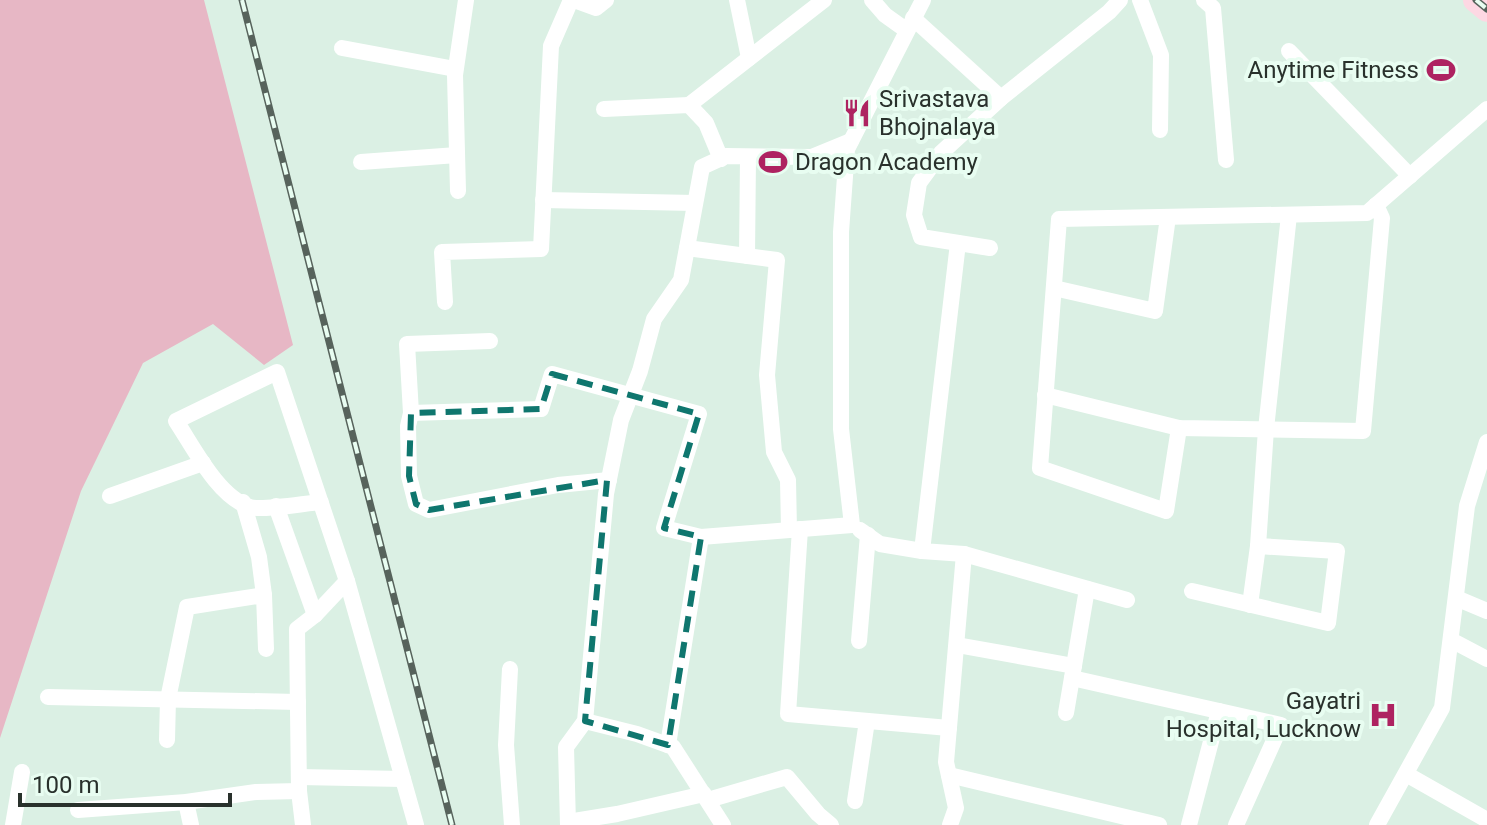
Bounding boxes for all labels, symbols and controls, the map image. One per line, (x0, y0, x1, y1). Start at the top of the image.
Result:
sports icon: Anytime Fitness (1426, 55, 1456, 85)
place label: Anytime Fitness (1248, 56, 1419, 84)
place label: Srivastava Bhojnalaya (879, 85, 996, 141)
restaurant icon: Srivastava Bhojnalaya (842, 98, 872, 128)
sports icon: Dragon Academy (758, 147, 788, 177)
place label: Dragon Academy (795, 148, 978, 176)
place label: Gayatri Hospital, Lucknow (1166, 687, 1361, 743)
hospital icon: Gayatri Hospital, Lucknow (1368, 700, 1398, 730)
scale bar (20, 757, 230, 807)
text: 100 m (32, 771, 99, 799)

